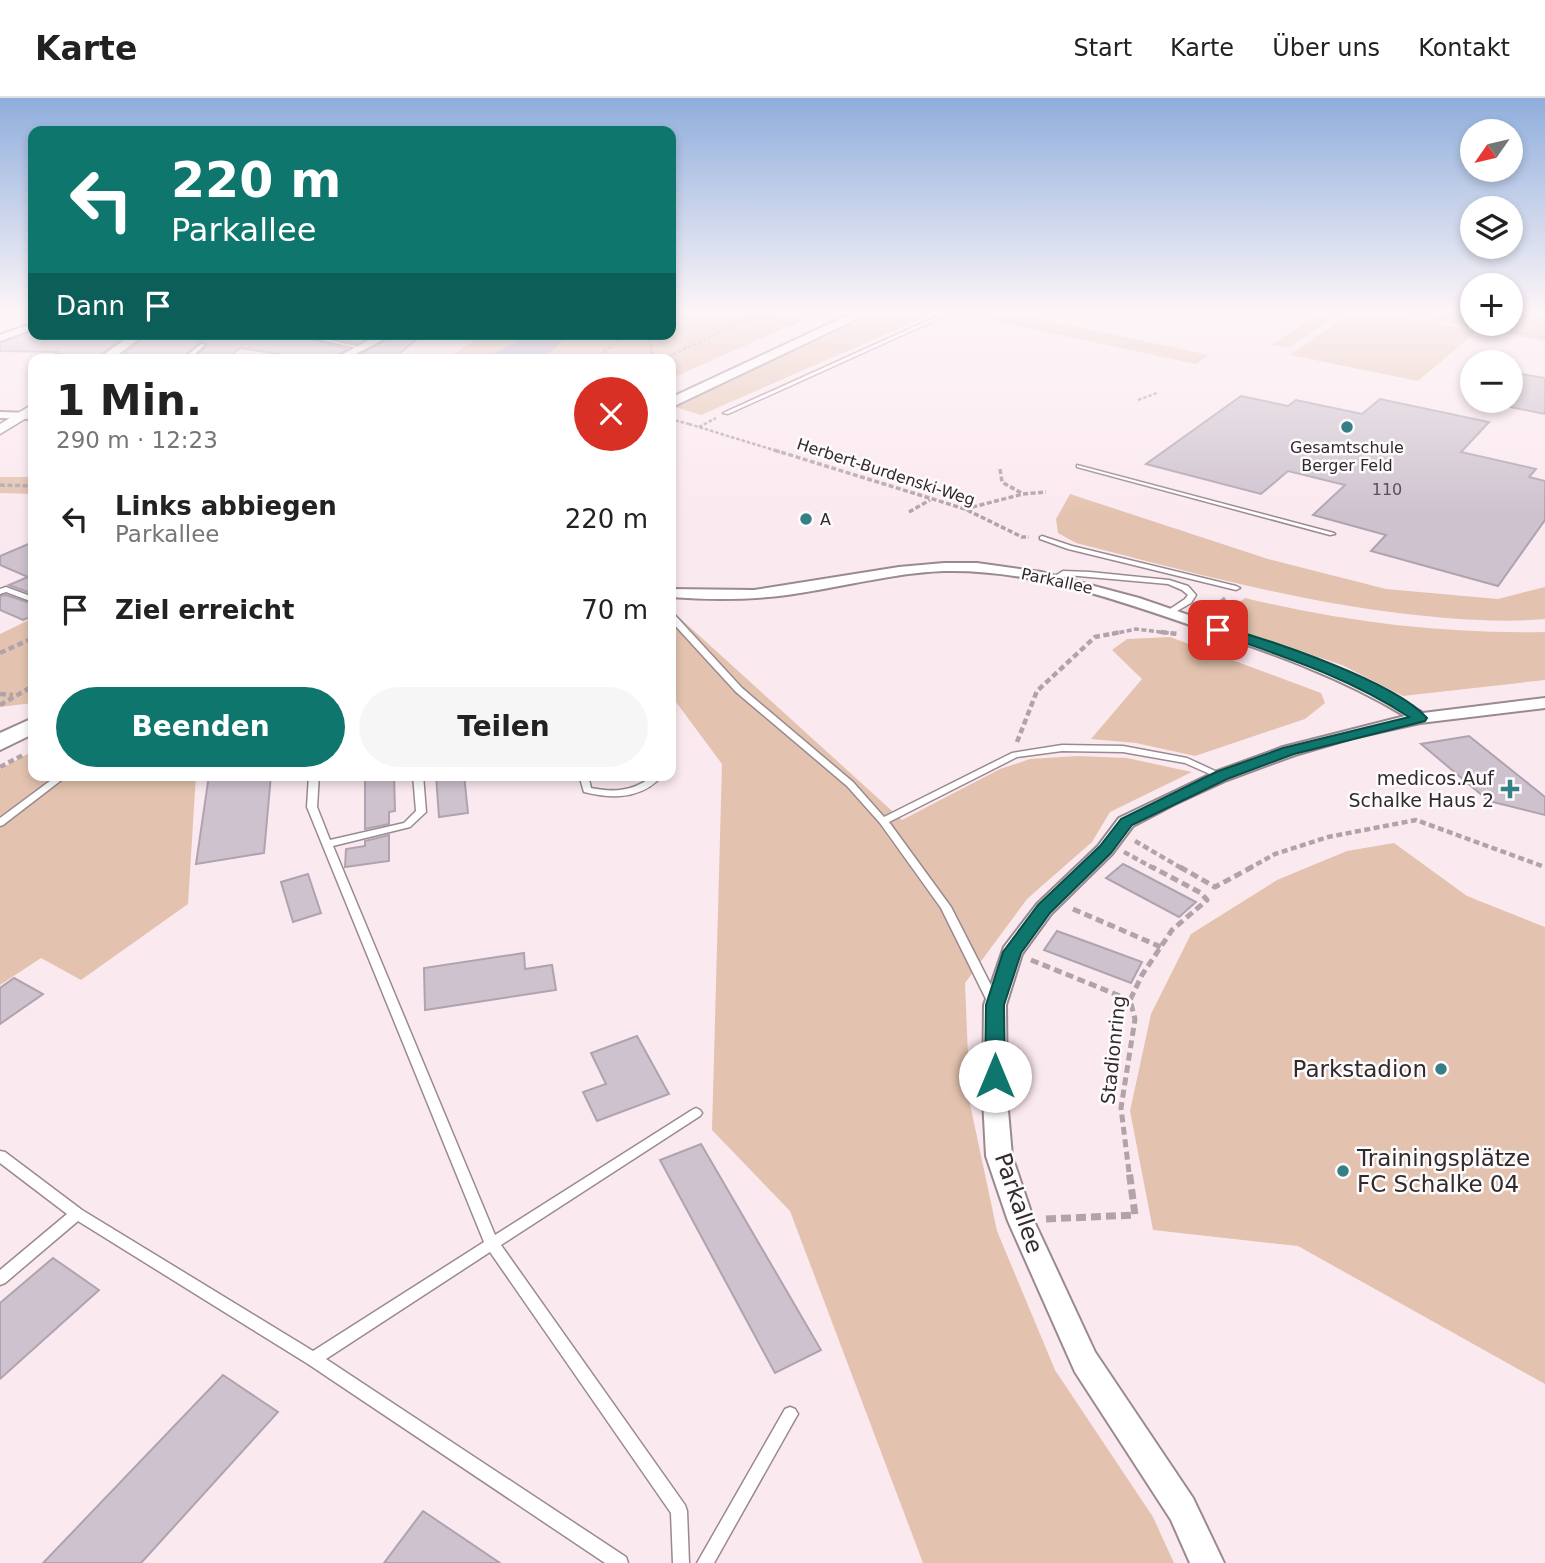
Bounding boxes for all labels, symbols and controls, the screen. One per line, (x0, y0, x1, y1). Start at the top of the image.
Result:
text: Karte (35, 29, 137, 68)
text: Start (1073, 34, 1132, 62)
text: Karte (1170, 34, 1234, 62)
text: Über uns (1272, 34, 1380, 62)
text: Kontakt (1418, 34, 1510, 62)
north arrow (1460, 119, 1522, 182)
map controls (1460, 119, 1523, 413)
text: 220 m (171, 152, 341, 209)
icon: left (56, 154, 147, 245)
button: layers (1460, 196, 1523, 259)
text: Parkallee (171, 211, 316, 249)
button: + (1460, 273, 1523, 336)
icon: arrive (139, 287, 177, 325)
text: Dann (56, 291, 125, 321)
button: − (1460, 350, 1523, 413)
text: 1 Min. (56, 376, 202, 425)
button: close (574, 377, 648, 451)
marker: Gesamtschule Berger Feld (1339, 419, 1355, 435)
text: 290 m · 12:23 (56, 427, 218, 453)
street label: Herbert-Burdenski-Weg (795, 434, 977, 510)
place label: Gesamtschule Berger Feld (1290, 438, 1404, 475)
house number: 110 (1372, 480, 1402, 499)
text: Links abbiegen (115, 491, 337, 521)
icon: left (56, 500, 94, 538)
text: 220 m (565, 504, 648, 534)
place label: A (820, 510, 831, 529)
marker: A (798, 511, 814, 527)
text: Parkallee (115, 521, 219, 547)
street label: Parkallee (1019, 564, 1095, 598)
icon: arrive (56, 591, 94, 629)
text: Ziel erreicht (115, 595, 295, 625)
text: 70 m (581, 595, 648, 625)
pin (1188, 600, 1248, 660)
icon: arrive (1199, 611, 1237, 649)
button: Beenden (56, 687, 345, 767)
button: Teilen (359, 687, 648, 767)
place label: medicos.Auf Schalke Haus 2 (1348, 767, 1495, 811)
marker: medicos.Auf Schalke Haus 2 (1500, 779, 1520, 799)
street label: Stadionring (1096, 994, 1130, 1106)
position arrow (958, 1039, 1032, 1113)
place label: Parkstadion (1293, 1056, 1427, 1082)
marker: Parkstadion (1433, 1061, 1449, 1077)
place label: Trainingsplätze FC Schalke 04 (1356, 1145, 1530, 1197)
street label: Parkallee (990, 1149, 1048, 1257)
marker: Trainingsplätze FC Schalke 04 (1335, 1163, 1351, 1179)

